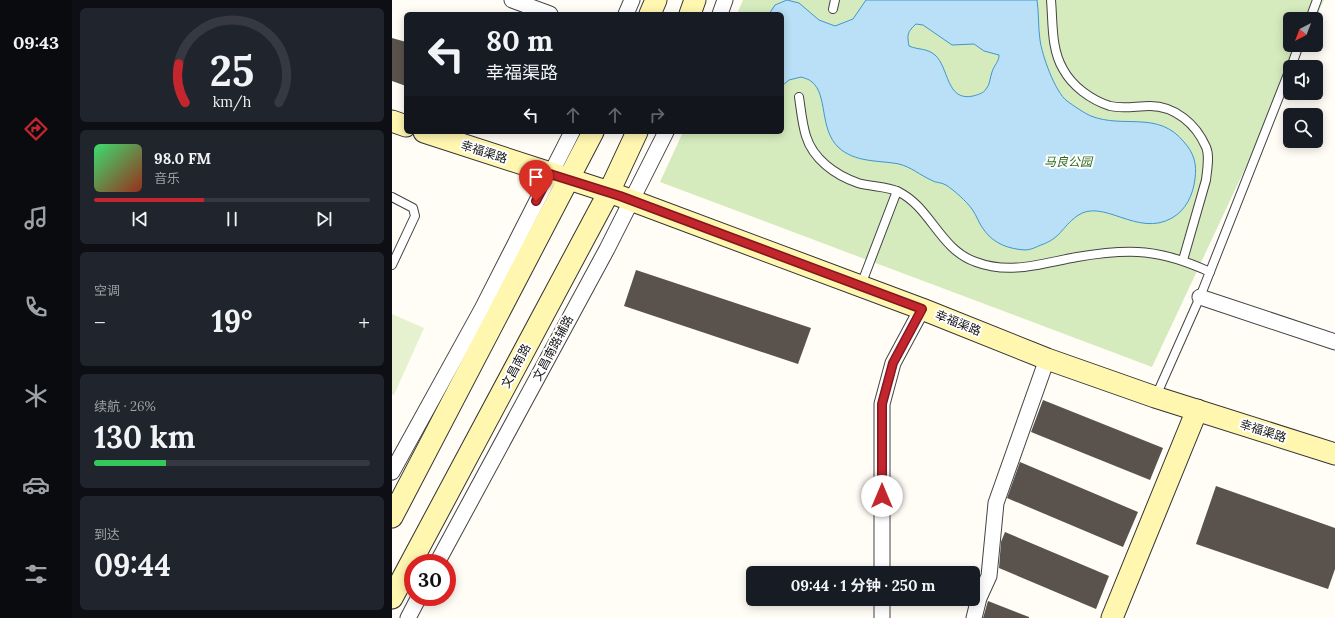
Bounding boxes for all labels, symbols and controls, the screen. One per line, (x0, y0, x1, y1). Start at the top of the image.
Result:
north arrow (1283, 12, 1323, 52)
map controls (1283, 12, 1323, 148)
text: 80 m (486, 23, 553, 59)
icon: left (420, 28, 472, 80)
text: 09:43 (13, 31, 59, 54)
text: 25 (210, 44, 254, 97)
button: sound (1283, 60, 1323, 100)
text: 幸福渠路 (486, 61, 558, 84)
text: km/h (213, 93, 252, 112)
icon: left (520, 104, 542, 126)
icon: ahead (562, 104, 584, 126)
icon: ahead (604, 104, 626, 126)
icon: right (646, 104, 668, 126)
button: search (1283, 108, 1323, 148)
icon: directions (22, 115, 50, 143)
street label: 幸福渠路 (459, 137, 509, 166)
text: 98.0 FM (154, 149, 211, 168)
park label: 马良公园 (1044, 154, 1094, 169)
pin (519, 160, 553, 201)
icon: arrive (525, 166, 547, 188)
text: 音乐 (154, 170, 180, 187)
icon: music (22, 204, 50, 232)
icon: previous (129, 208, 151, 230)
icon: pause (221, 208, 243, 230)
icon: next (313, 208, 335, 230)
text: 空调 (94, 282, 120, 299)
icon: phone (22, 293, 50, 321)
text: 19° (212, 302, 252, 340)
street label: 幸福渠路 (933, 307, 983, 338)
text: − (94, 308, 106, 336)
text: + (358, 308, 370, 336)
street label: 文昌南路辅路 (529, 312, 576, 383)
street label: 文昌南路 (498, 341, 533, 390)
icon: climate (22, 382, 50, 410)
text: 续航 · 26% (94, 398, 156, 415)
street label: 幸福渠路 (1238, 416, 1288, 445)
text: 130 km (94, 418, 195, 456)
icon: car (22, 471, 50, 499)
position arrow (861, 475, 903, 517)
text: 到达 (94, 526, 120, 543)
text: 09:44 (94, 546, 171, 584)
speed limit sign: 30 (404, 554, 456, 606)
icon: filters (22, 560, 50, 588)
text: 09:44 · 1 分钟 · 250 m (791, 576, 935, 595)

